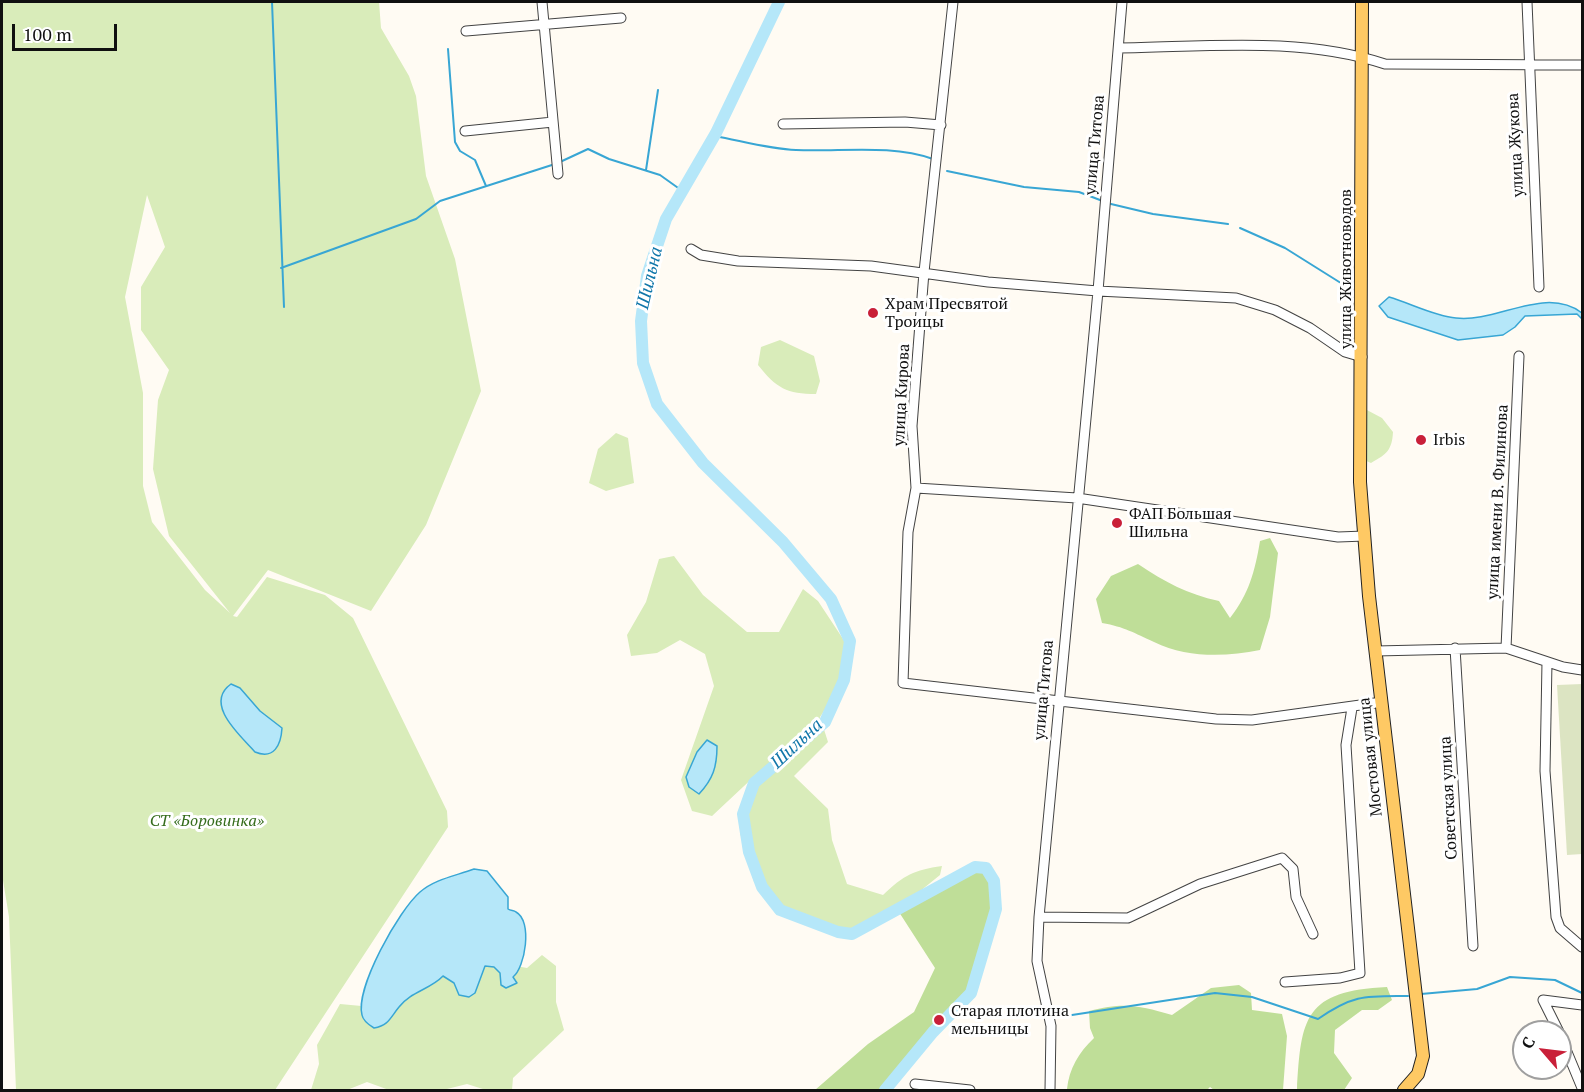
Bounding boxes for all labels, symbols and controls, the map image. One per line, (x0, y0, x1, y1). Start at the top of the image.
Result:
scale bar (15, 12, 120, 50)
text: 100 m (23, 22, 72, 46)
street label: улица Жукова (1504, 93, 1528, 197)
street label: улица Титова (1081, 94, 1109, 196)
street label: улица Животноводов (1336, 189, 1356, 349)
water label: Шильна (632, 245, 668, 311)
place label: Храм Пресвятой Троицы (885, 294, 1008, 332)
marker: Храм Пресвятой Троицы (866, 306, 880, 320)
street label: улица Кирова (890, 343, 914, 447)
street label: улица имени В. Филинова (1483, 404, 1513, 600)
place label: Irbis (1433, 430, 1465, 450)
marker: Irbis (1414, 433, 1428, 447)
place label: ФАП Большая Шильна (1129, 504, 1232, 542)
marker: ФАП Большая Шильна (1110, 516, 1124, 530)
street label: улица Титова (1030, 639, 1058, 741)
street label: Мостовая улица (1355, 696, 1387, 818)
water label: Шильна (767, 715, 827, 773)
street label: Советская улица (1436, 736, 1462, 860)
park label: СТ «Боровинка» (150, 811, 264, 831)
place label: Старая плотина мельницы (951, 1001, 1069, 1039)
marker: Старая плотина мельницы (932, 1013, 946, 1027)
north arrow (1512, 1020, 1572, 1080)
text: С (1516, 1033, 1540, 1052)

